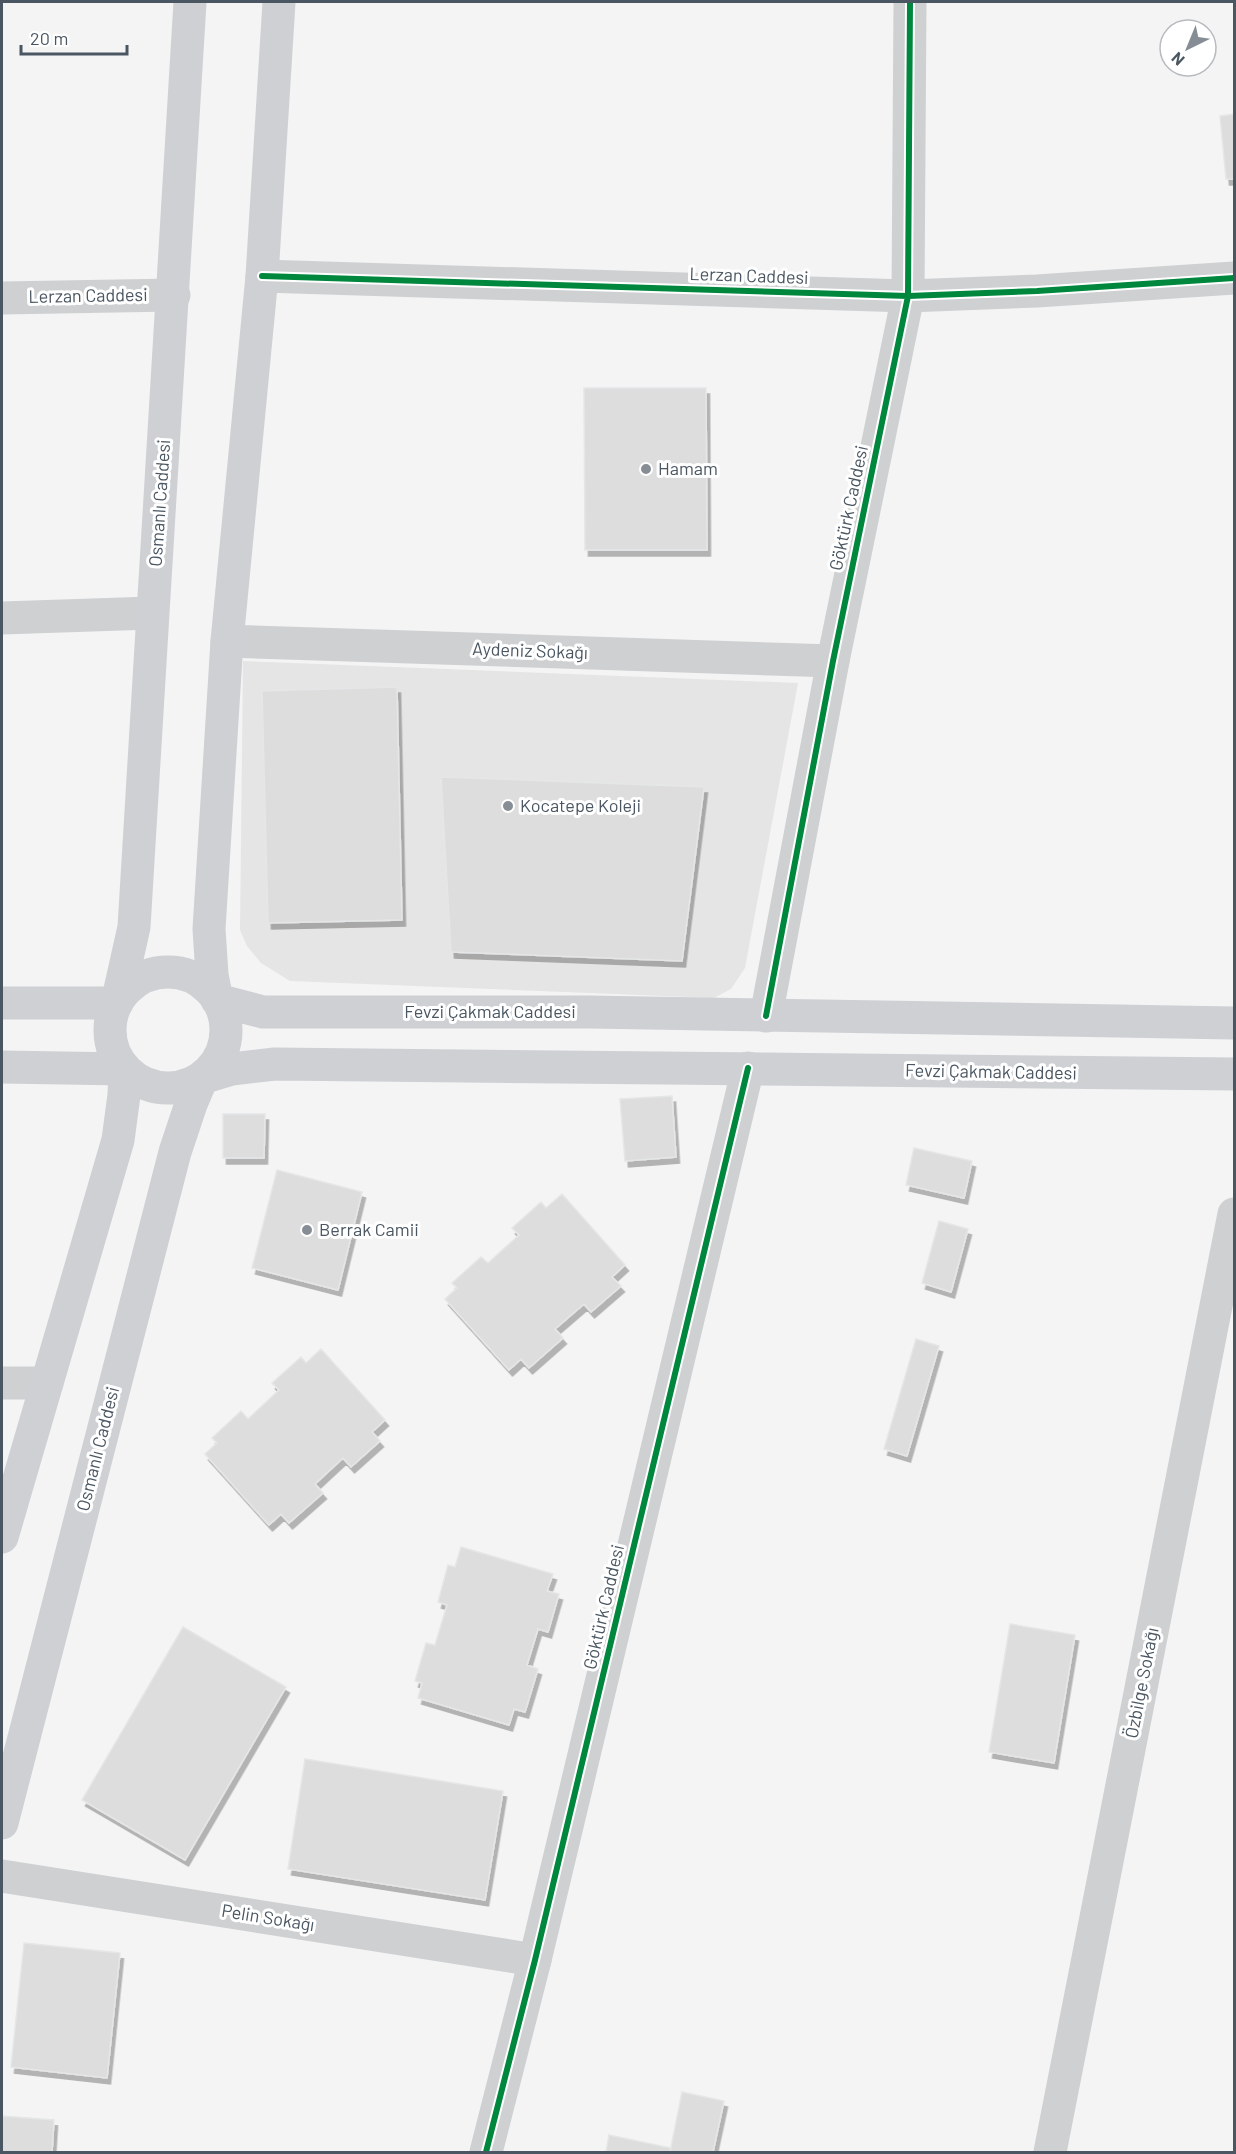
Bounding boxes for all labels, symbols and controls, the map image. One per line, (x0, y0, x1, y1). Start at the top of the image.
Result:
scale bar (21, 18, 128, 56)
north arrow (1158, 18, 1218, 78)
text: 20 m (30, 27, 68, 49)
text: N (1167, 49, 1188, 70)
street label: Lerzan Caddesi (689, 262, 809, 288)
street label: Lerzan Caddesi (28, 283, 148, 307)
street label: Osmanlı Caddesi (144, 439, 174, 567)
street label: Göktürk Caddesi (824, 443, 872, 572)
place label: Hamam (658, 457, 718, 479)
marker: Hamam (639, 462, 653, 476)
street label: Aydeniz Sokağı (472, 637, 588, 663)
place label: Kocatepe Koleji (520, 794, 641, 816)
marker: Kocatepe Koleji (501, 799, 515, 813)
street label: Fevzi Çakmak Caddesi (404, 1000, 576, 1022)
street label: Fevzi Çakmak Caddesi (905, 1059, 1077, 1083)
place label: Berrak Camii (319, 1218, 419, 1240)
marker: Berrak Camii (300, 1223, 314, 1237)
street label: Osmanlı Caddesi (71, 1384, 123, 1513)
street label: Göktürk Caddesi (578, 1542, 628, 1671)
street label: Özbilge Sokağı (1119, 1626, 1163, 1740)
street label: Pelin Sokağı (220, 1899, 316, 1935)

